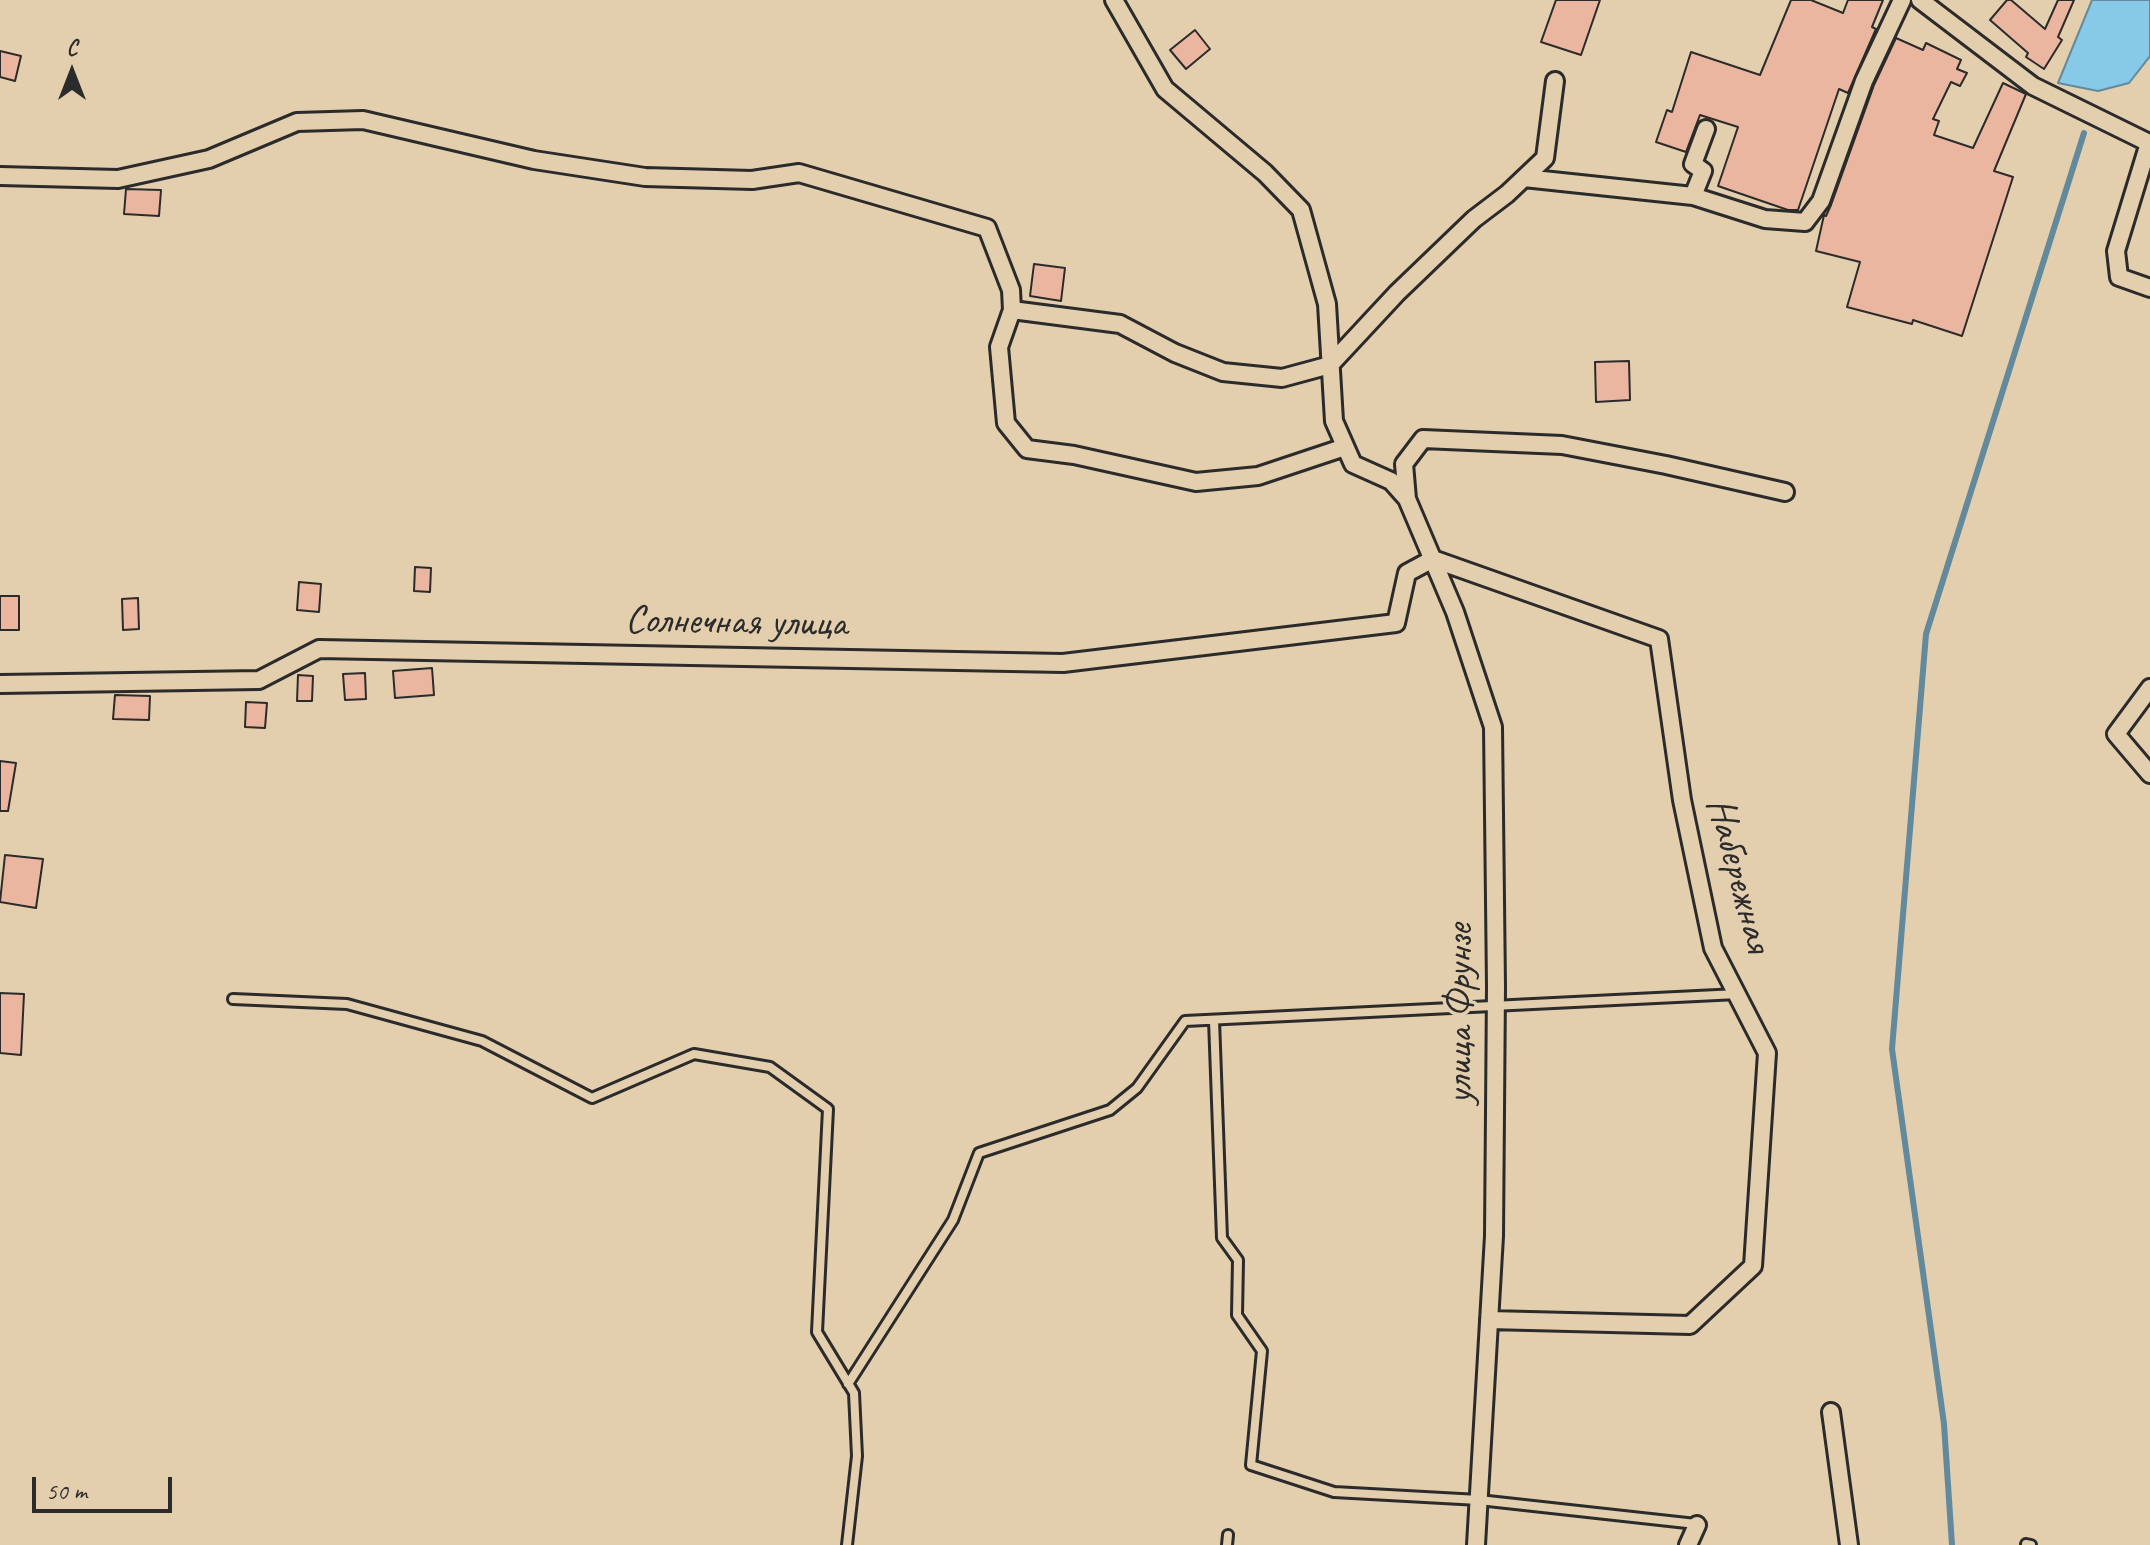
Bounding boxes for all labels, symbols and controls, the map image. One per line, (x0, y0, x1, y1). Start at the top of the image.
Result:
north arrow (32, 32, 112, 112)
text: С (67, 34, 77, 62)
street label: Солнечная улица (625, 597, 847, 649)
street label: Набережная (1694, 793, 1782, 957)
street label: улица Фрунзе (1437, 924, 1485, 1104)
scale bar (36, 1461, 176, 1511)
text: 50 m (46, 1476, 87, 1506)

